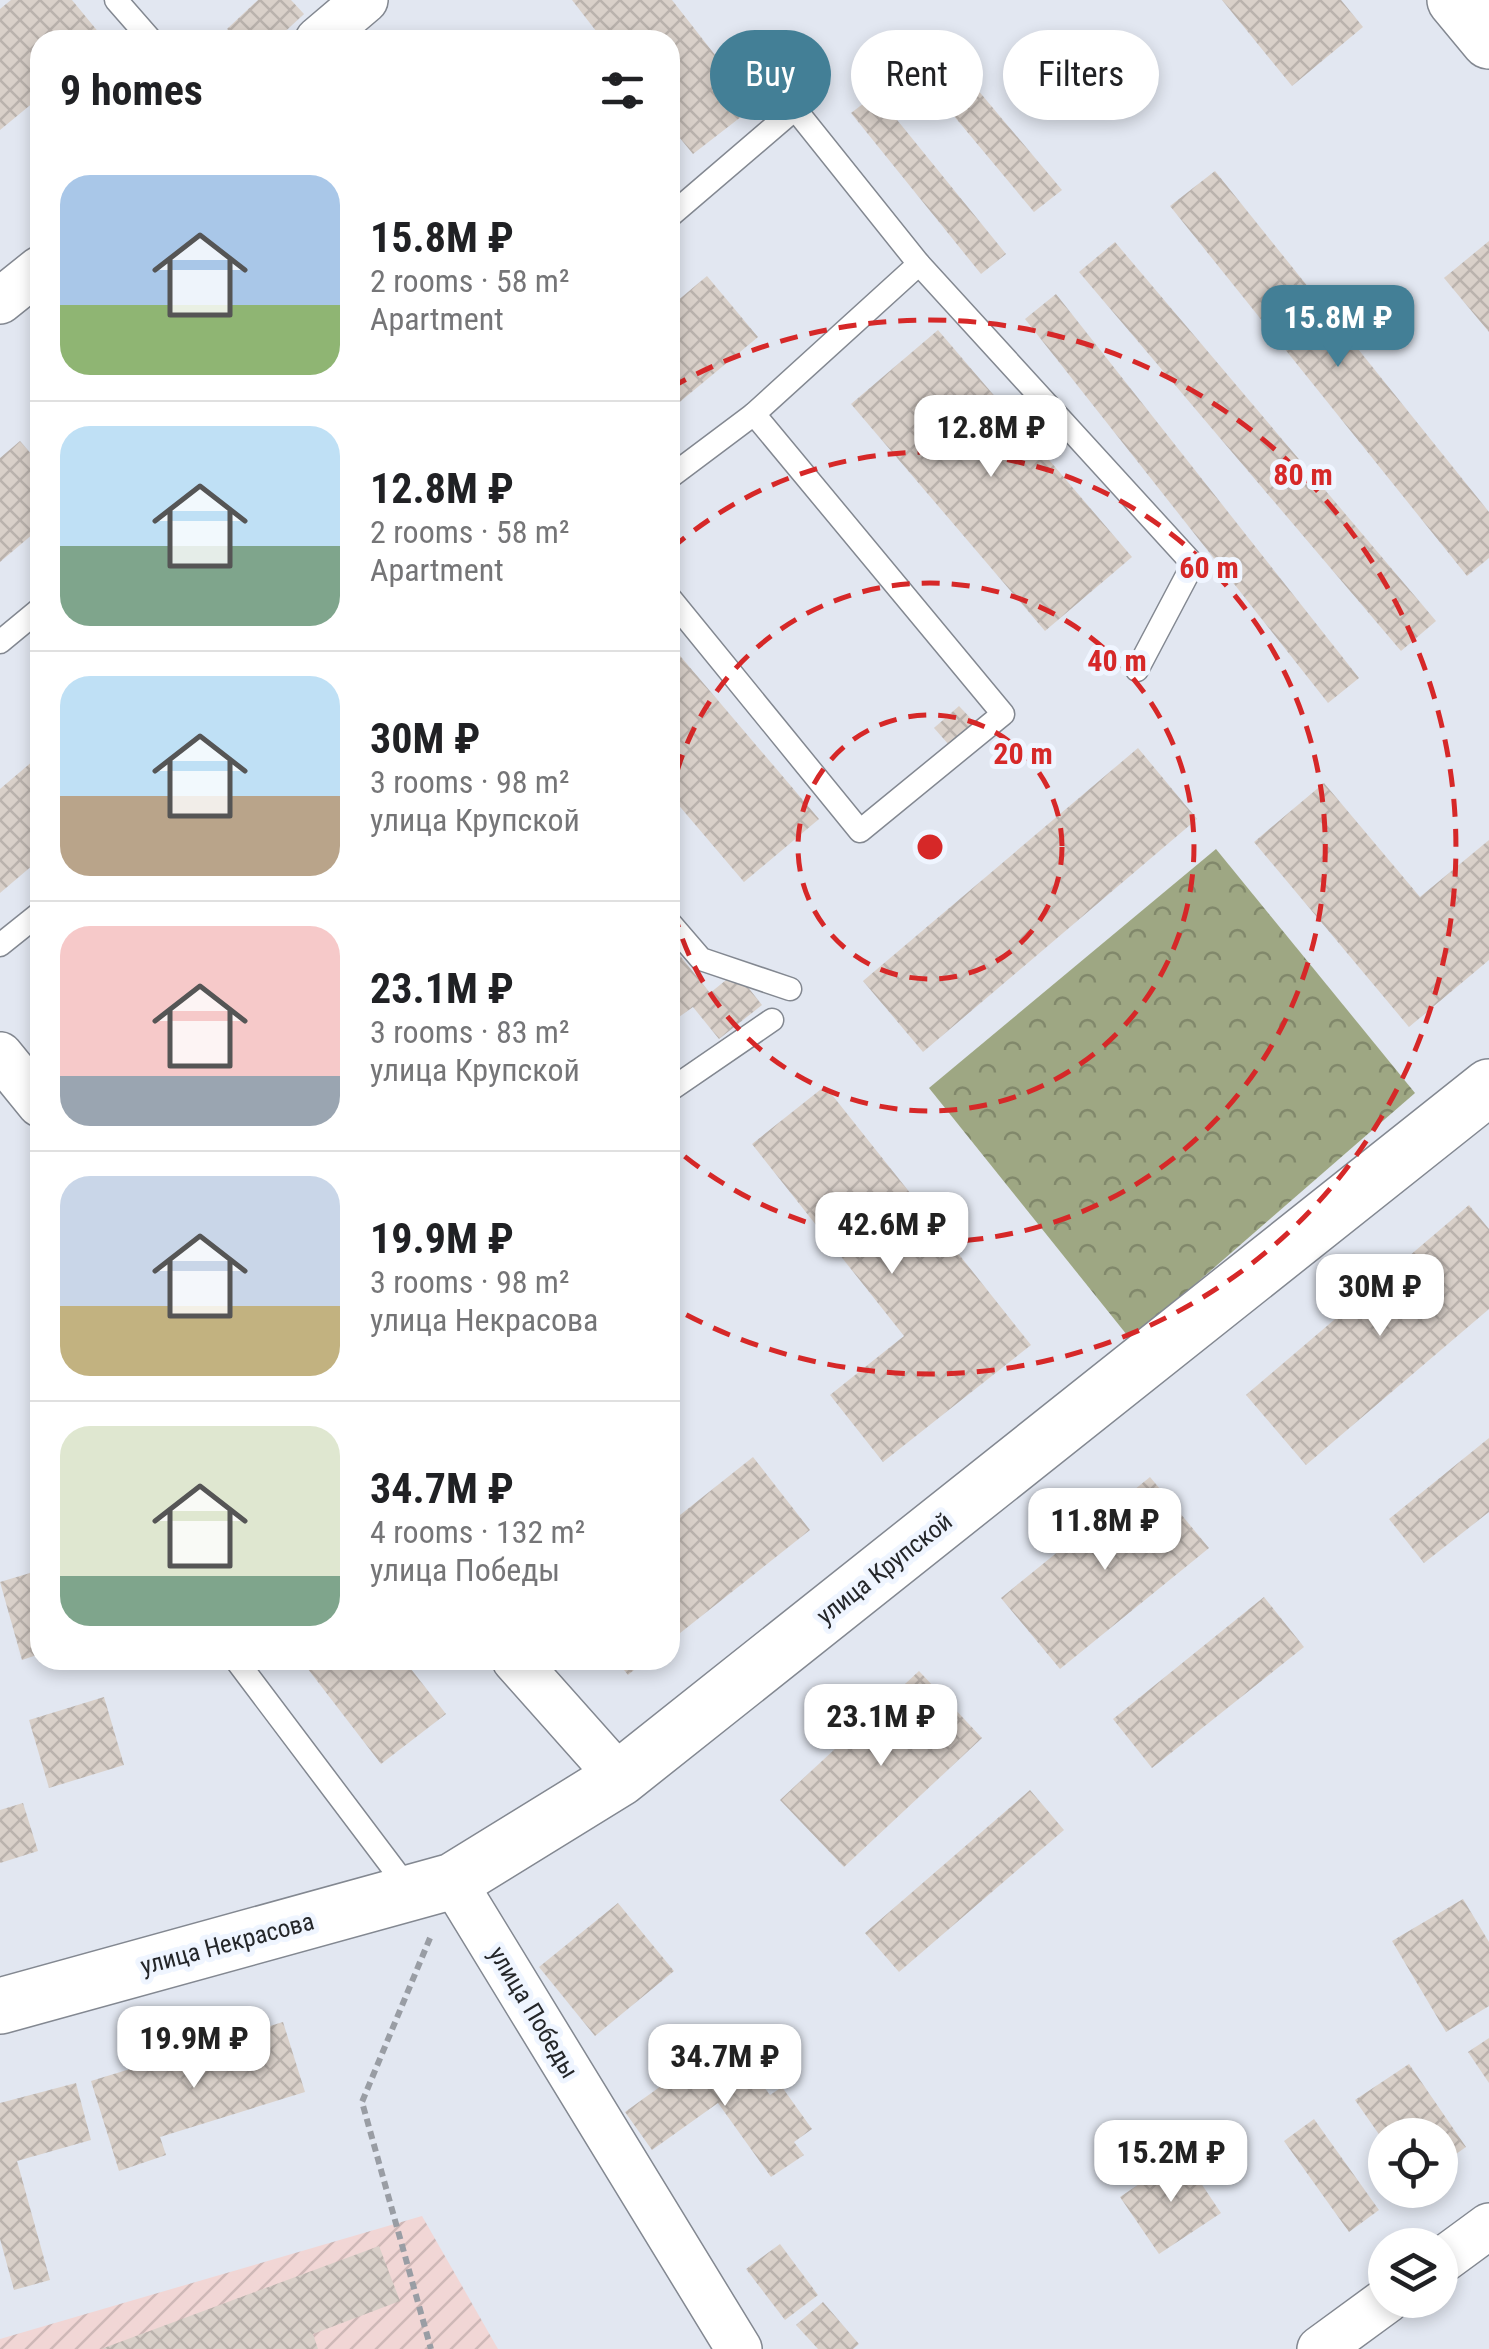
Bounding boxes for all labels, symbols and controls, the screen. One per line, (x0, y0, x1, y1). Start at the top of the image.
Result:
chip: Buy (710, 30, 831, 120)
chip: Rent (851, 30, 983, 120)
chip: Filters (1003, 30, 1159, 120)
icon: filters (595, 63, 650, 118)
text: 9 homes (60, 66, 203, 115)
text: 15.8M ₽ (370, 213, 514, 262)
icon: home (140, 215, 260, 335)
text: 2 rooms · 58 m² (370, 262, 569, 300)
pin: 15.8M ₽ (1246, 285, 1430, 370)
text: 15.8M ₽ (1283, 298, 1393, 336)
text: Apartment (370, 300, 504, 338)
pin: 12.8M ₽ (899, 395, 1083, 480)
text: 12.8M ₽ (936, 408, 1046, 446)
text: 80 m (1273, 457, 1333, 492)
text: 12.8M ₽ (370, 464, 514, 513)
icon: home (140, 466, 260, 586)
text: 2 rooms · 58 m² (370, 513, 569, 551)
text: 60 m (1179, 550, 1239, 585)
text: Apartment (370, 551, 504, 589)
text: 40 m (1087, 643, 1147, 678)
text: 30M ₽ (370, 714, 480, 763)
icon: home (140, 716, 260, 836)
text: 20 m (993, 736, 1053, 771)
text: 3 rooms · 98 m² (370, 763, 569, 801)
text: улица Крупской (370, 801, 580, 839)
centre of rings (912, 829, 948, 865)
text: 23.1M ₽ (370, 964, 514, 1013)
icon: home (140, 966, 260, 1086)
text: 3 rooms · 83 m² (370, 1013, 569, 1051)
text: улица Крупской (370, 1051, 580, 1089)
pin: 42.6M ₽ (800, 1192, 984, 1277)
text: 42.6M ₽ (837, 1205, 947, 1243)
text: 19.9M ₽ (370, 1214, 514, 1263)
icon: home (140, 1216, 260, 1336)
pin: 30M ₽ (1310, 1254, 1450, 1339)
text: 3 rooms · 98 m² (370, 1263, 569, 1301)
text: 30M ₽ (1338, 1267, 1422, 1305)
text: улица Некрасова (370, 1301, 598, 1339)
text: 34.7M ₽ (370, 1464, 514, 1513)
icon: home (140, 1466, 260, 1586)
pin: 11.8M ₽ (1013, 1488, 1197, 1573)
text: 11.8M ₽ (1050, 1501, 1160, 1539)
street label: улица Крупской (811, 1507, 958, 1630)
text: 4 rooms · 132 m² (370, 1513, 585, 1551)
text: улица Победы (370, 1551, 560, 1589)
pin: 23.1M ₽ (789, 1684, 973, 1769)
text: 23.1M ₽ (826, 1697, 936, 1735)
street label: улица Некрасова (137, 1906, 317, 1981)
street label: улица Победы (483, 1941, 584, 2083)
pin: 19.9M ₽ (102, 2006, 286, 2091)
text: 19.9M ₽ (139, 2019, 249, 2057)
pin: 34.7M ₽ (633, 2024, 817, 2109)
text: 34.7M ₽ (670, 2037, 780, 2075)
map controls (1368, 2118, 1458, 2318)
button: locate (1368, 2118, 1458, 2208)
pin: 15.2M ₽ (1079, 2120, 1263, 2205)
text: 15.2M ₽ (1116, 2133, 1226, 2171)
button: layers (1368, 2228, 1458, 2318)

